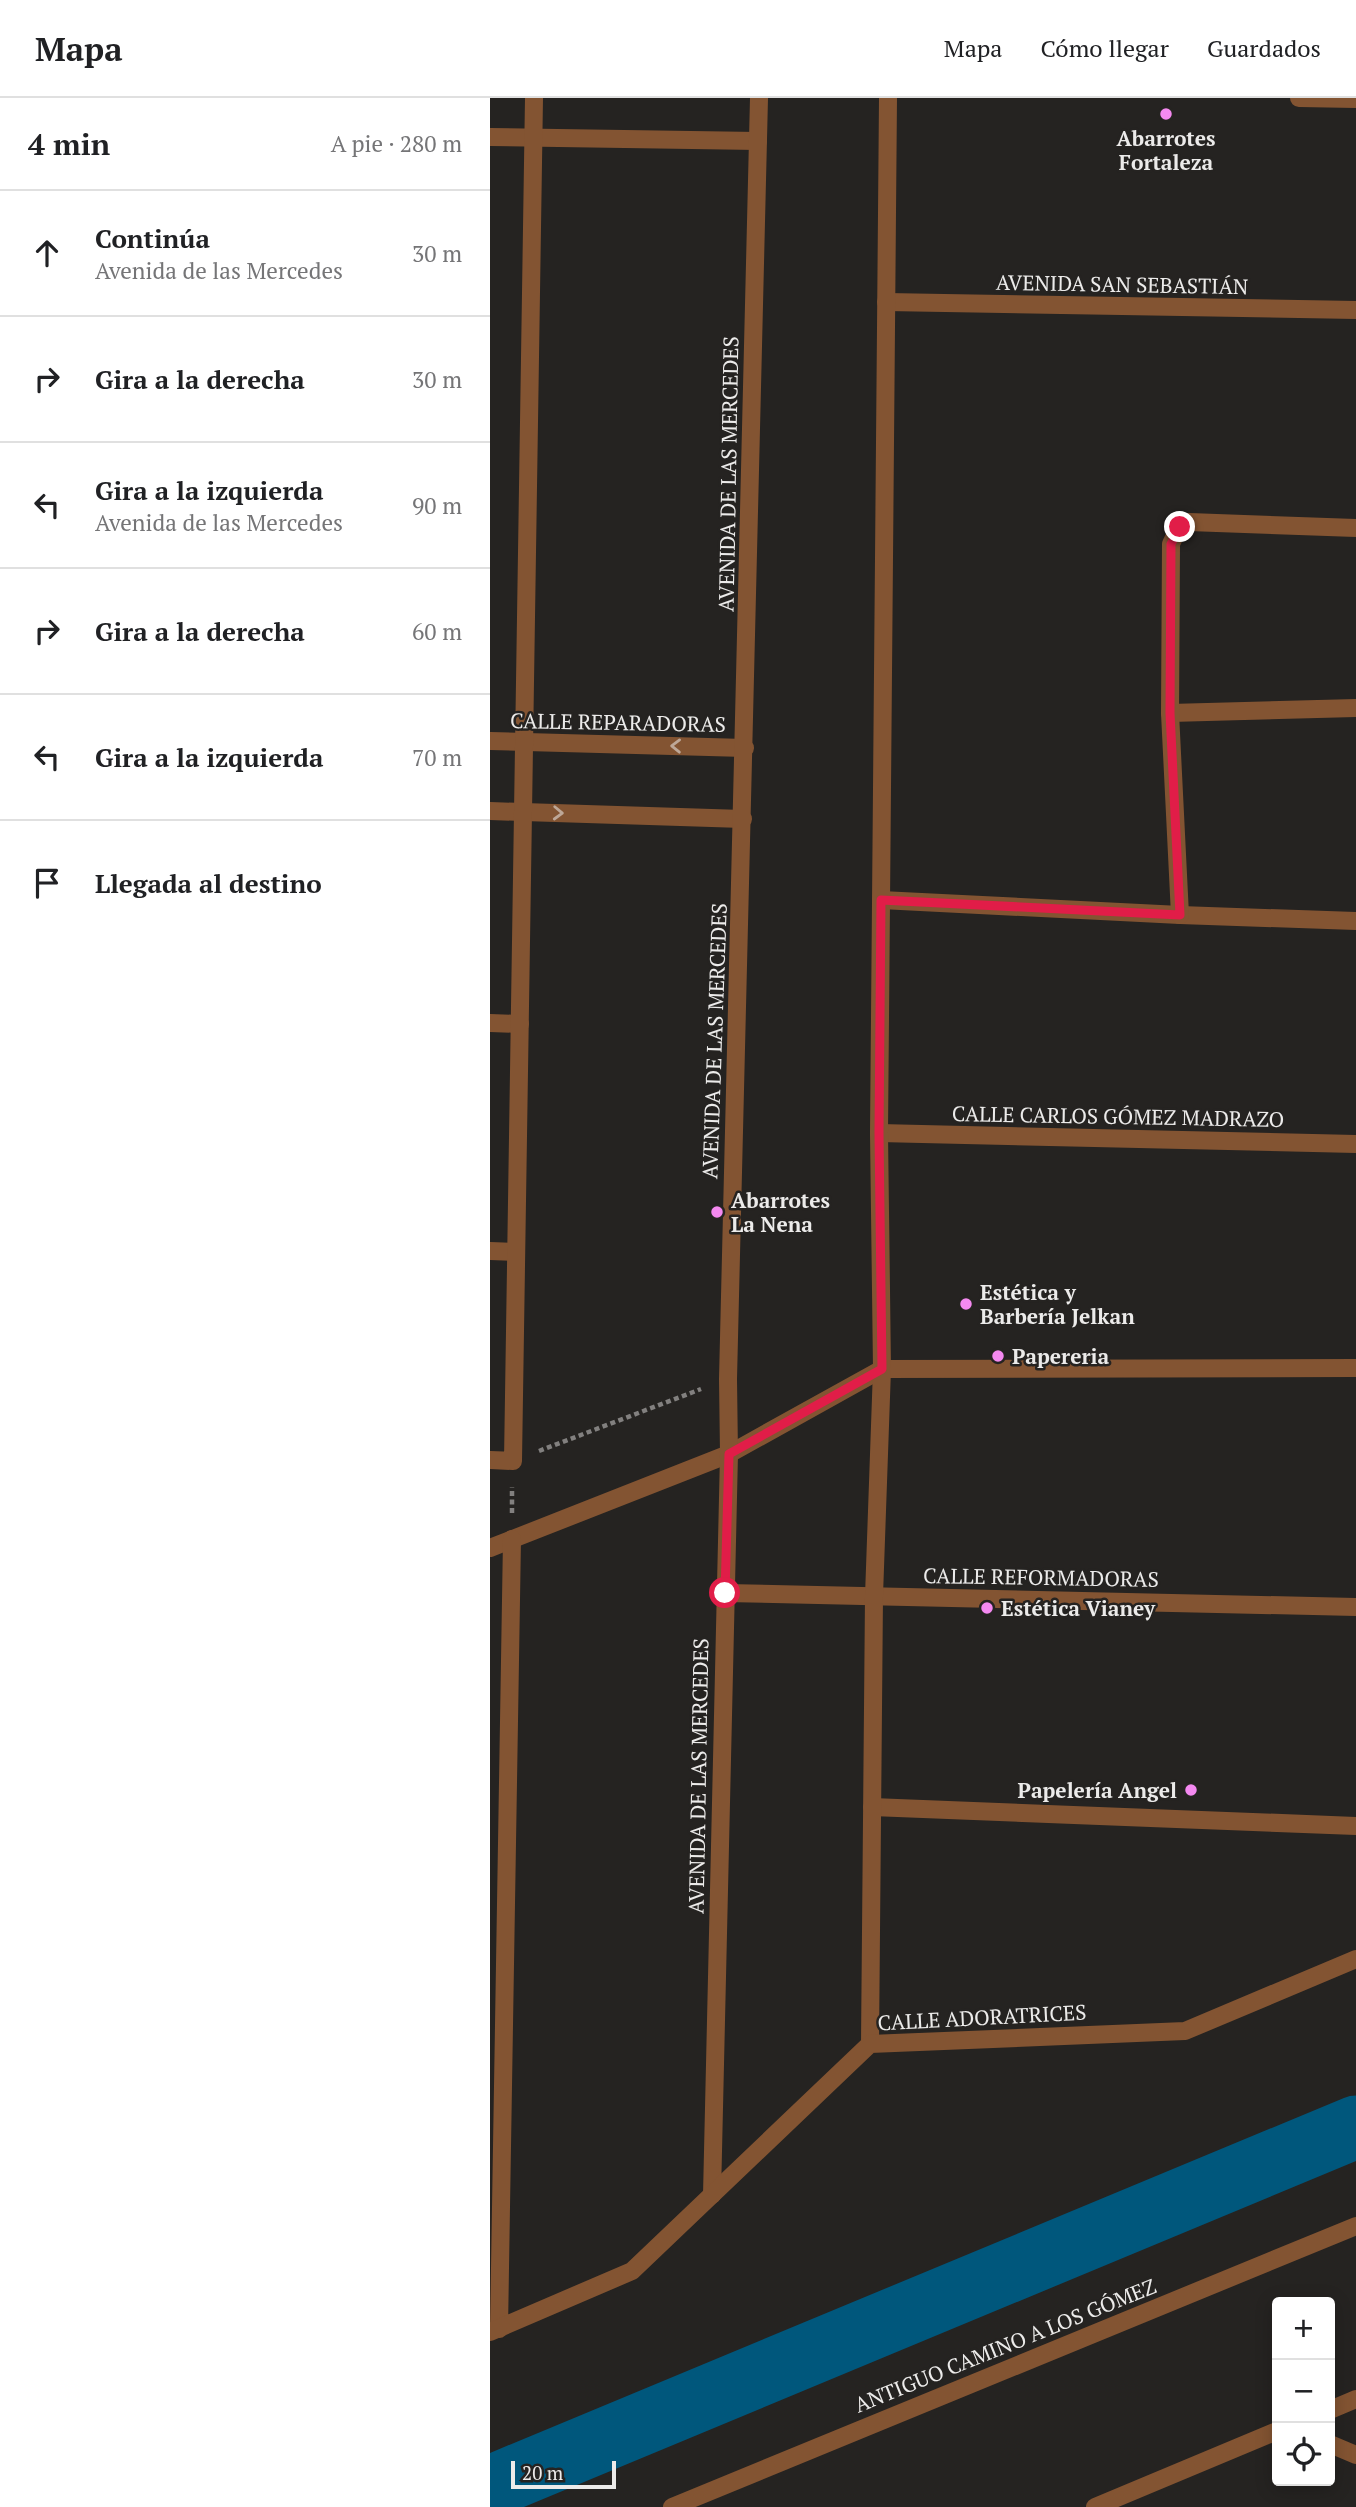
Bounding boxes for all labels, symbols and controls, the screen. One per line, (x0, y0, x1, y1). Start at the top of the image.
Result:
text: Mapa (35, 27, 123, 70)
text: Mapa (944, 32, 1002, 64)
text: Cómo llegar (1040, 32, 1169, 64)
text: Guardados (1207, 32, 1321, 64)
marker: Abarrotes Fortaleza (1158, 106, 1174, 122)
text: 4 min (28, 124, 110, 164)
place label: Abarrotes Fortaleza (1117, 124, 1215, 176)
text: A pie · 280 m (331, 128, 462, 159)
text: Continúa (95, 221, 210, 255)
icon: ahead (28, 234, 66, 272)
text: 30 m (412, 238, 462, 269)
text: Avenida de las Mercedes (95, 255, 343, 286)
street label: AVENIDA SAN SEBASTIÁN (996, 268, 1248, 300)
street label: AVENIDA DE LAS MERCEDES (712, 336, 744, 612)
icon: right (28, 360, 66, 398)
text: Gira a la derecha (95, 362, 305, 396)
text: 30 m (412, 364, 462, 395)
text: Gira a la izquierda (95, 473, 323, 507)
icon: left (28, 486, 66, 524)
text: 90 m (412, 490, 462, 521)
text: Avenida de las Mercedes (95, 507, 343, 538)
route end (1164, 511, 1195, 542)
icon: right (28, 612, 66, 650)
text: Gira a la derecha (95, 614, 305, 648)
text: 60 m (412, 616, 462, 647)
street label: CALLE REPARADORAS (510, 706, 726, 738)
icon: left (28, 738, 66, 776)
one-way arrow (671, 738, 681, 754)
text: Gira a la izquierda (95, 740, 323, 774)
text: 70 m (412, 742, 462, 773)
one-way arrow (553, 805, 564, 821)
icon: arrive (28, 864, 66, 902)
text: Llegada al destino (95, 866, 322, 900)
street label: AVENIDA DE LAS MERCEDES (695, 903, 733, 1179)
street label: CALLE CARLOS GÓMEZ MADRAZO (952, 1099, 1284, 1133)
place label: Abarrotes La Nena (731, 1186, 830, 1238)
marker: Abarrotes La Nena (709, 1204, 725, 1220)
place label: Estética y Barbería Jelkan (980, 1278, 1135, 1330)
marker: Estética y Barbería Jelkan (958, 1296, 974, 1312)
place label: Papereria (1012, 1342, 1109, 1370)
marker: Papereria (990, 1348, 1006, 1364)
street label: CALLE REFORMADORAS (923, 1561, 1159, 1593)
route start (709, 1577, 740, 1608)
place label: Estética Vianey (1001, 1594, 1156, 1622)
marker: Estética Vianey (979, 1600, 995, 1616)
street label: AVENIDA DE LAS MERCEDES (682, 1638, 714, 1914)
place label: Papelería Angel (1018, 1776, 1177, 1804)
marker: Papelería Angel (1183, 1782, 1199, 1798)
street label: CALLE ADORATRICES (877, 1998, 1087, 2036)
street label: ANTIGUO CAMINO A LOS GÓMEZ (850, 2272, 1160, 2418)
map controls (1272, 2297, 1335, 2486)
button: + (1272, 2297, 1335, 2360)
button: − (1272, 2360, 1335, 2423)
button: locate (1272, 2423, 1335, 2486)
scale bar (511, 2458, 616, 2490)
text: 20 m (522, 2460, 563, 2485)

